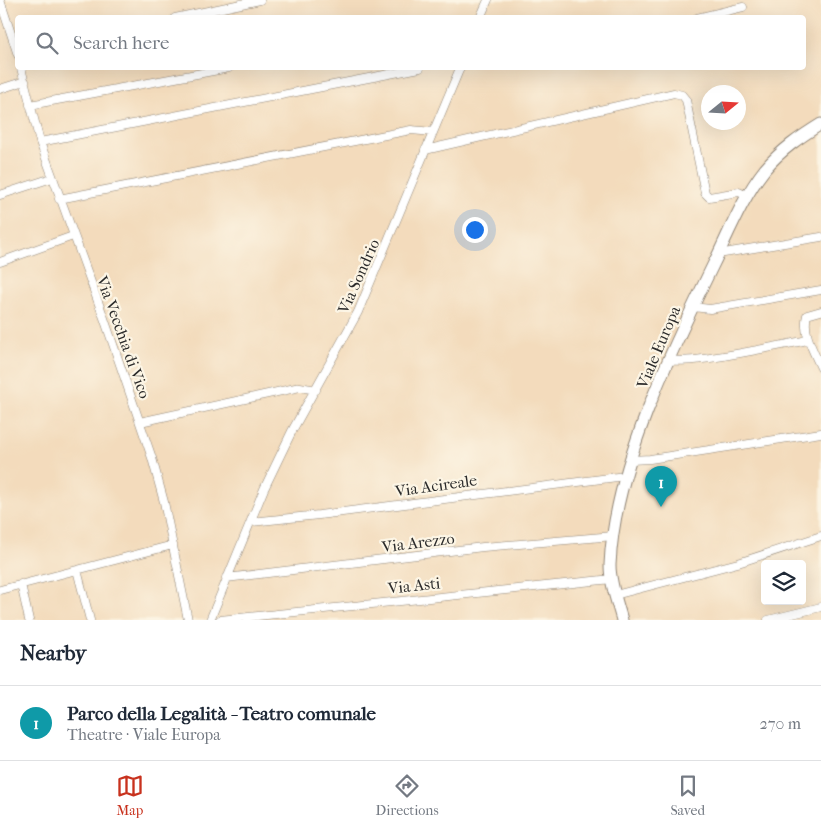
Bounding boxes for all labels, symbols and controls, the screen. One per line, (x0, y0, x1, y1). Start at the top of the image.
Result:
search box (15, 15, 806, 70)
icon: search (33, 29, 61, 57)
text: Search here (73, 32, 169, 54)
north arrow (701, 85, 746, 130)
your location (462, 217, 488, 243)
street label: Via Sondrio (333, 236, 383, 317)
street label: Via Vecchia di Vico (92, 272, 155, 401)
street label: Viale Europa (632, 302, 685, 392)
pin: 1 (645, 466, 677, 507)
street label: Via Acireale (393, 470, 478, 501)
street label: Via Arezzo (380, 529, 456, 557)
map controls (761, 560, 806, 605)
button: layers (761, 560, 806, 605)
street label: Via Asti (386, 573, 441, 598)
text: Nearby (20, 641, 86, 665)
text: Parco della Legalità - Teatro comunale (67, 703, 376, 725)
text: 1 (33, 714, 39, 733)
text: 270 m (760, 714, 801, 733)
text: Theatre · Viale Europa (67, 725, 221, 744)
tab: Map (116, 772, 144, 819)
tab: Directions (376, 772, 439, 819)
tab: Saved (670, 772, 705, 819)

